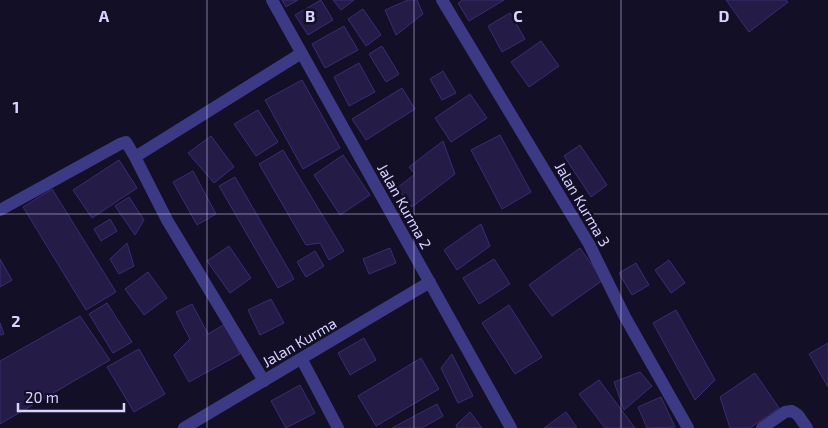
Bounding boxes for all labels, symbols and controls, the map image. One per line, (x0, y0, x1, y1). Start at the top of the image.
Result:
text: A (99, 6, 110, 25)
text: B (305, 6, 315, 25)
text: C (513, 6, 523, 25)
text: D (719, 6, 730, 25)
text: 1 (13, 97, 19, 116)
street label: Jalan Kurma 3 (552, 159, 614, 249)
street label: Jalan Kurma 2 (374, 160, 436, 252)
text: 2 (11, 311, 21, 330)
street label: Jalan Kurma (259, 313, 339, 371)
scale bar (18, 380, 124, 412)
text: 20 m (25, 388, 59, 406)

